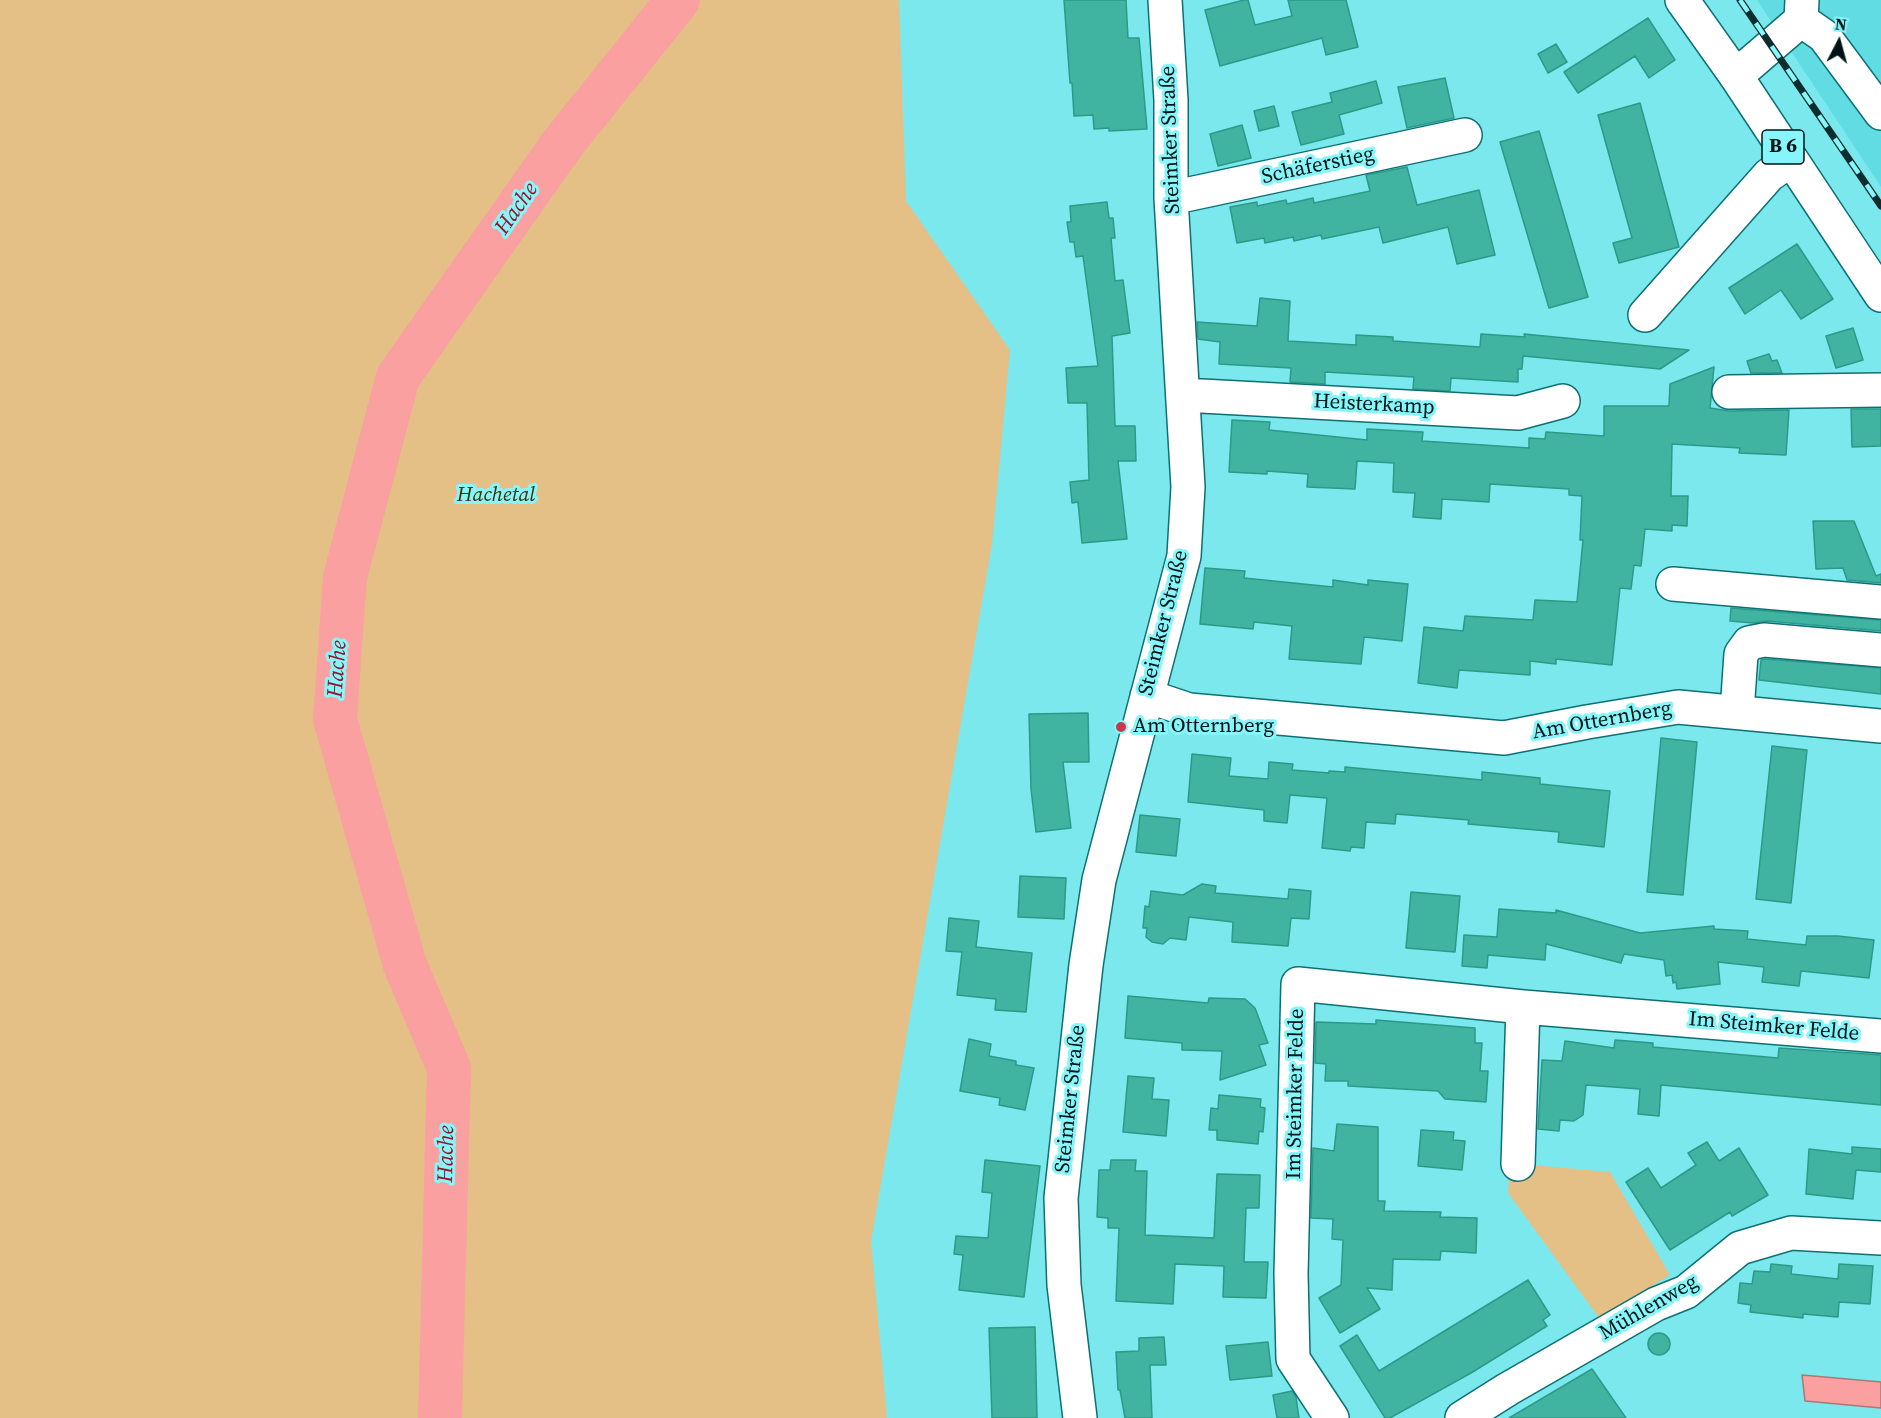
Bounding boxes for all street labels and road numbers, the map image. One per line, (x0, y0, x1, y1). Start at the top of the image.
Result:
street label: Steimker Straße (1156, 65, 1186, 215)
road number: B 6 (1762, 130, 1804, 164)
street label: Schäferstieg (1259, 142, 1377, 190)
street label: Heisterkamp (1313, 389, 1435, 421)
street label: Steimker Straße (1134, 548, 1194, 698)
street label: Am Otternberg (1530, 696, 1674, 746)
street label: Im Steimker Felde (1688, 1007, 1860, 1047)
street label: Im Steimker Felde (1282, 1008, 1310, 1180)
street label: Steimker Straße (1051, 1024, 1091, 1174)
street label: Mühlenweg (1595, 1270, 1703, 1346)

